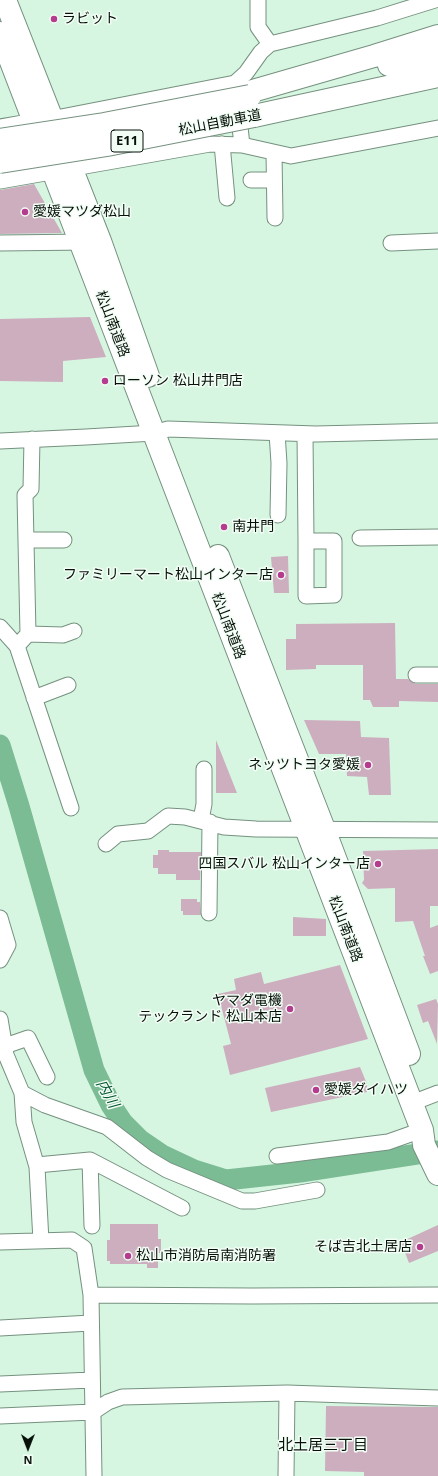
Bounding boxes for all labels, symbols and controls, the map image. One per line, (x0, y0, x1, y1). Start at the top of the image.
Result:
place label: ラビット (62, 11, 118, 27)
marker: ラビット (49, 14, 59, 24)
street label: 松山自動車道 (177, 107, 263, 139)
road number: E11 (111, 130, 143, 152)
place label: 愛媛マツダ松山 (33, 204, 131, 220)
marker: 愛媛マツダ松山 (20, 207, 30, 217)
street label: 松山南道路 (92, 288, 132, 360)
place label: ローソン 松山井門店 (113, 373, 243, 389)
marker: ローソン 松山井門店 (100, 376, 110, 386)
place label: 南井門 (232, 519, 274, 535)
marker: 南井門 (219, 522, 229, 532)
place label: ファミリーマート松山インター店 (63, 567, 273, 583)
marker: ファミリーマート松山インター店 (276, 570, 286, 580)
street label: 松山南道路 (208, 590, 248, 662)
place label: ネッツトヨタ愛媛 (248, 757, 360, 773)
marker: ネッツトヨタ愛媛 (363, 760, 373, 770)
place label: 四国スバル 松山インター店 (198, 856, 370, 872)
marker: 四国スバル 松山インター店 (373, 859, 383, 869)
street label: 松山南道路 (325, 893, 365, 965)
place label: ヤマダ電機 テックランド 松山本店 (138, 993, 282, 1026)
marker: ヤマダ電機 テックランド 松山本店 (285, 1004, 295, 1014)
water label: 内川 (92, 1077, 122, 1111)
place label: 愛媛ダイハツ (324, 1082, 408, 1098)
marker: 愛媛ダイハツ (311, 1085, 321, 1095)
place label: そば吉北土居店 (314, 1239, 412, 1255)
marker: そば吉北土居店 (415, 1242, 425, 1252)
place label: 松山市消防局南消防署 (136, 1248, 276, 1264)
marker: 松山市消防局南消防署 (123, 1251, 133, 1261)
north arrow (8, 1428, 48, 1468)
district label: 北土居三丁目 (278, 1437, 368, 1455)
text: N (24, 1453, 32, 1468)

